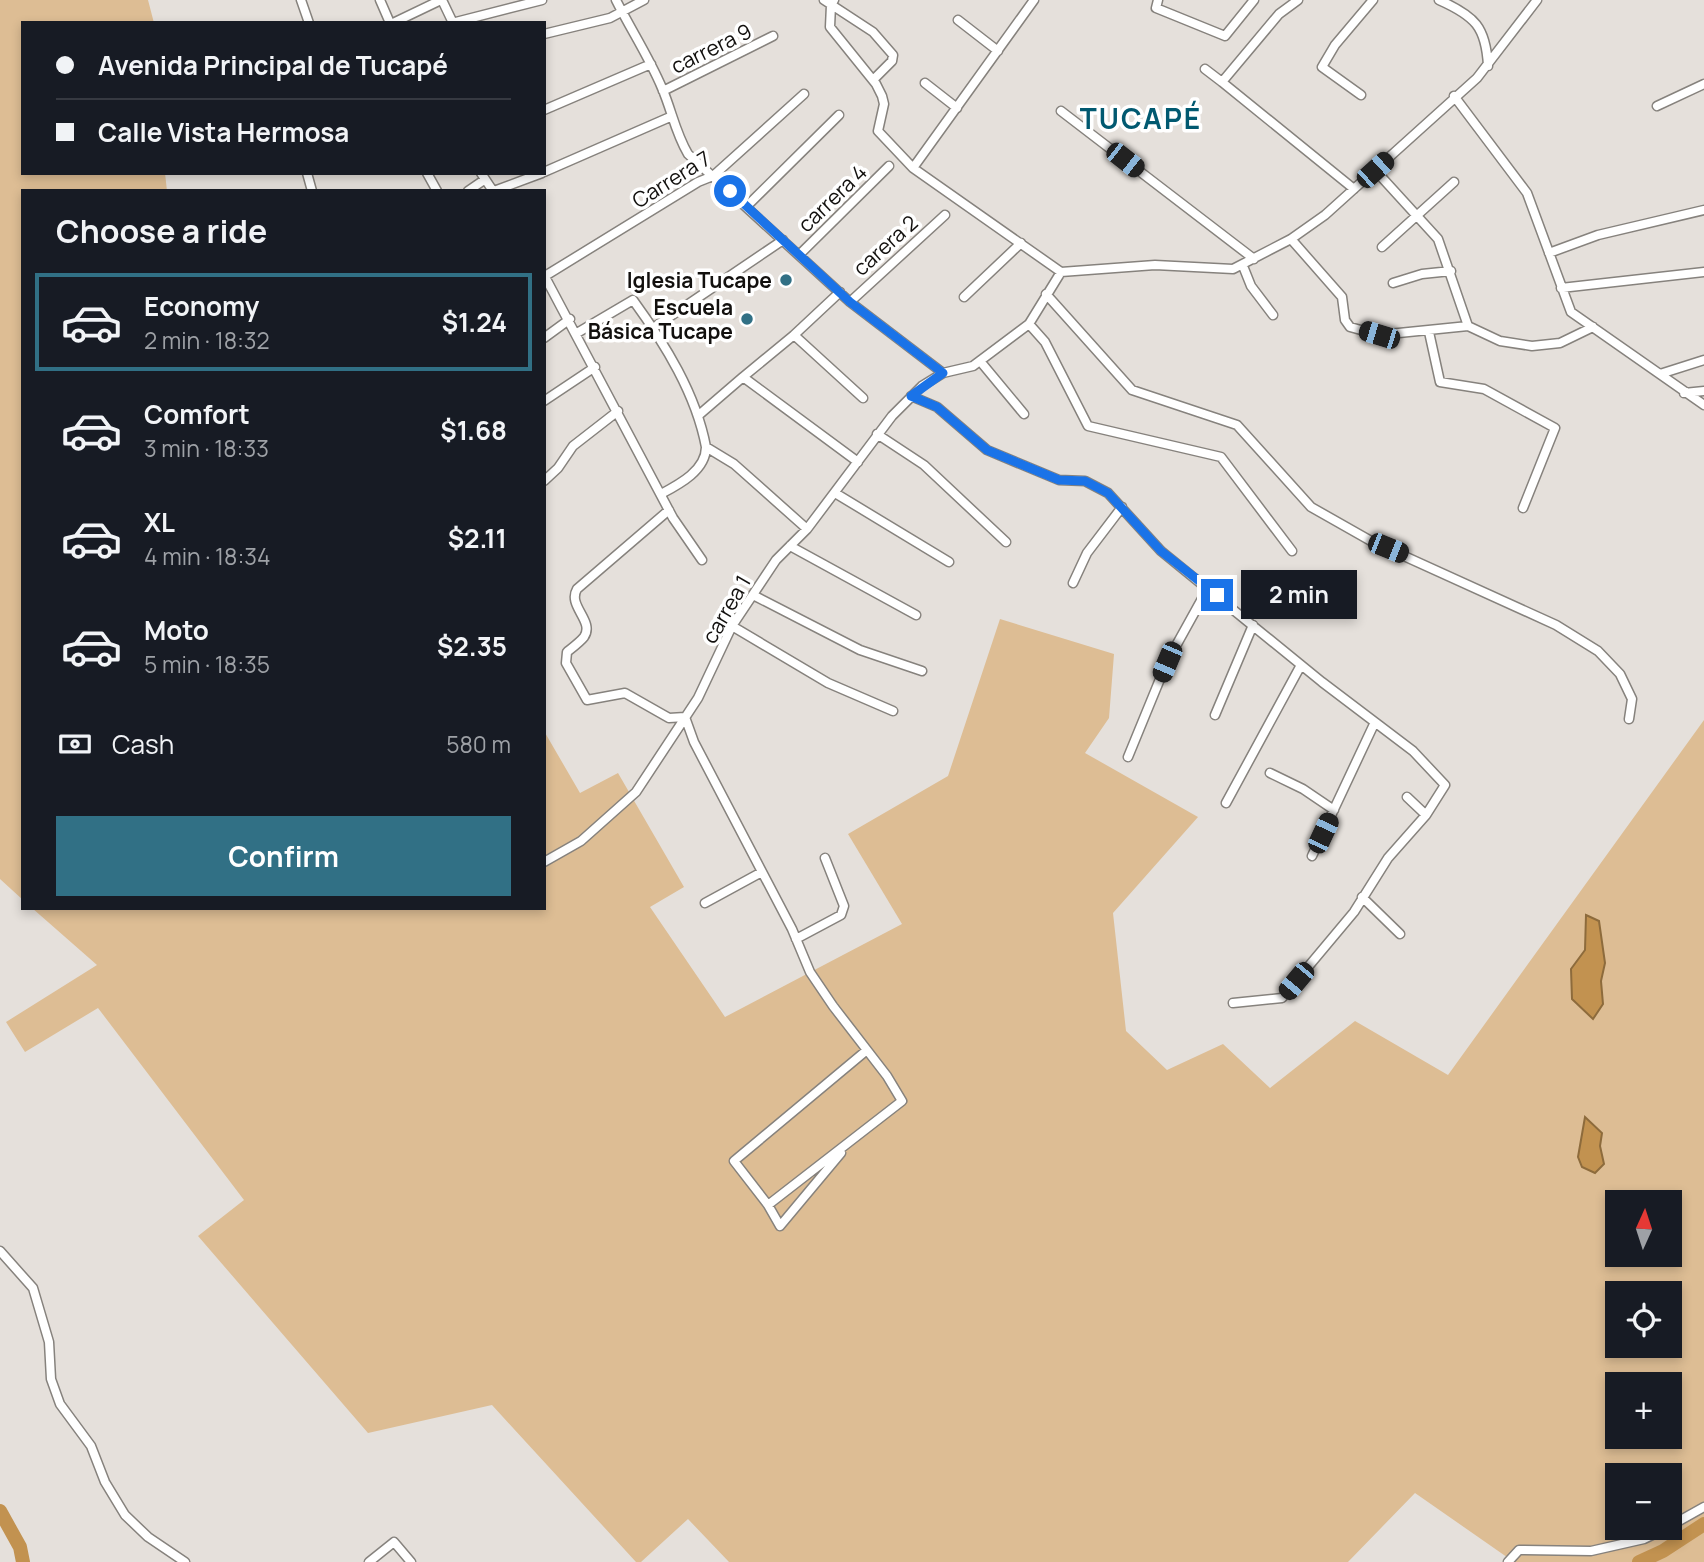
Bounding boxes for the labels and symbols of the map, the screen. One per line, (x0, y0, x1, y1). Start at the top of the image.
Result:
street label: carrera 9 (666, 16, 756, 80)
district label: TUCAPÉ (1080, 99, 1202, 137)
car (1102, 139, 1149, 181)
street label: Carrera 7 (626, 144, 716, 214)
car (1353, 148, 1398, 192)
street label: carrera 4 (791, 158, 873, 238)
route start (714, 175, 746, 207)
street label: carera 2 (847, 209, 923, 281)
place label: Iglesia Tucape (627, 266, 772, 294)
marker: Iglesia Tucape (778, 272, 794, 288)
place label: Escuela Básica Tucape (588, 293, 733, 345)
marker: Escuela Básica Tucape (739, 311, 755, 327)
car (1356, 319, 1403, 351)
car (1365, 530, 1412, 566)
street label: carrea 1 (695, 570, 757, 648)
callout: 2 min (1242, 570, 1357, 620)
route end (1201, 579, 1233, 611)
car (1150, 639, 1185, 685)
car (1305, 810, 1342, 856)
car (1275, 958, 1318, 1004)
north arrow (1605, 1190, 1682, 1267)

